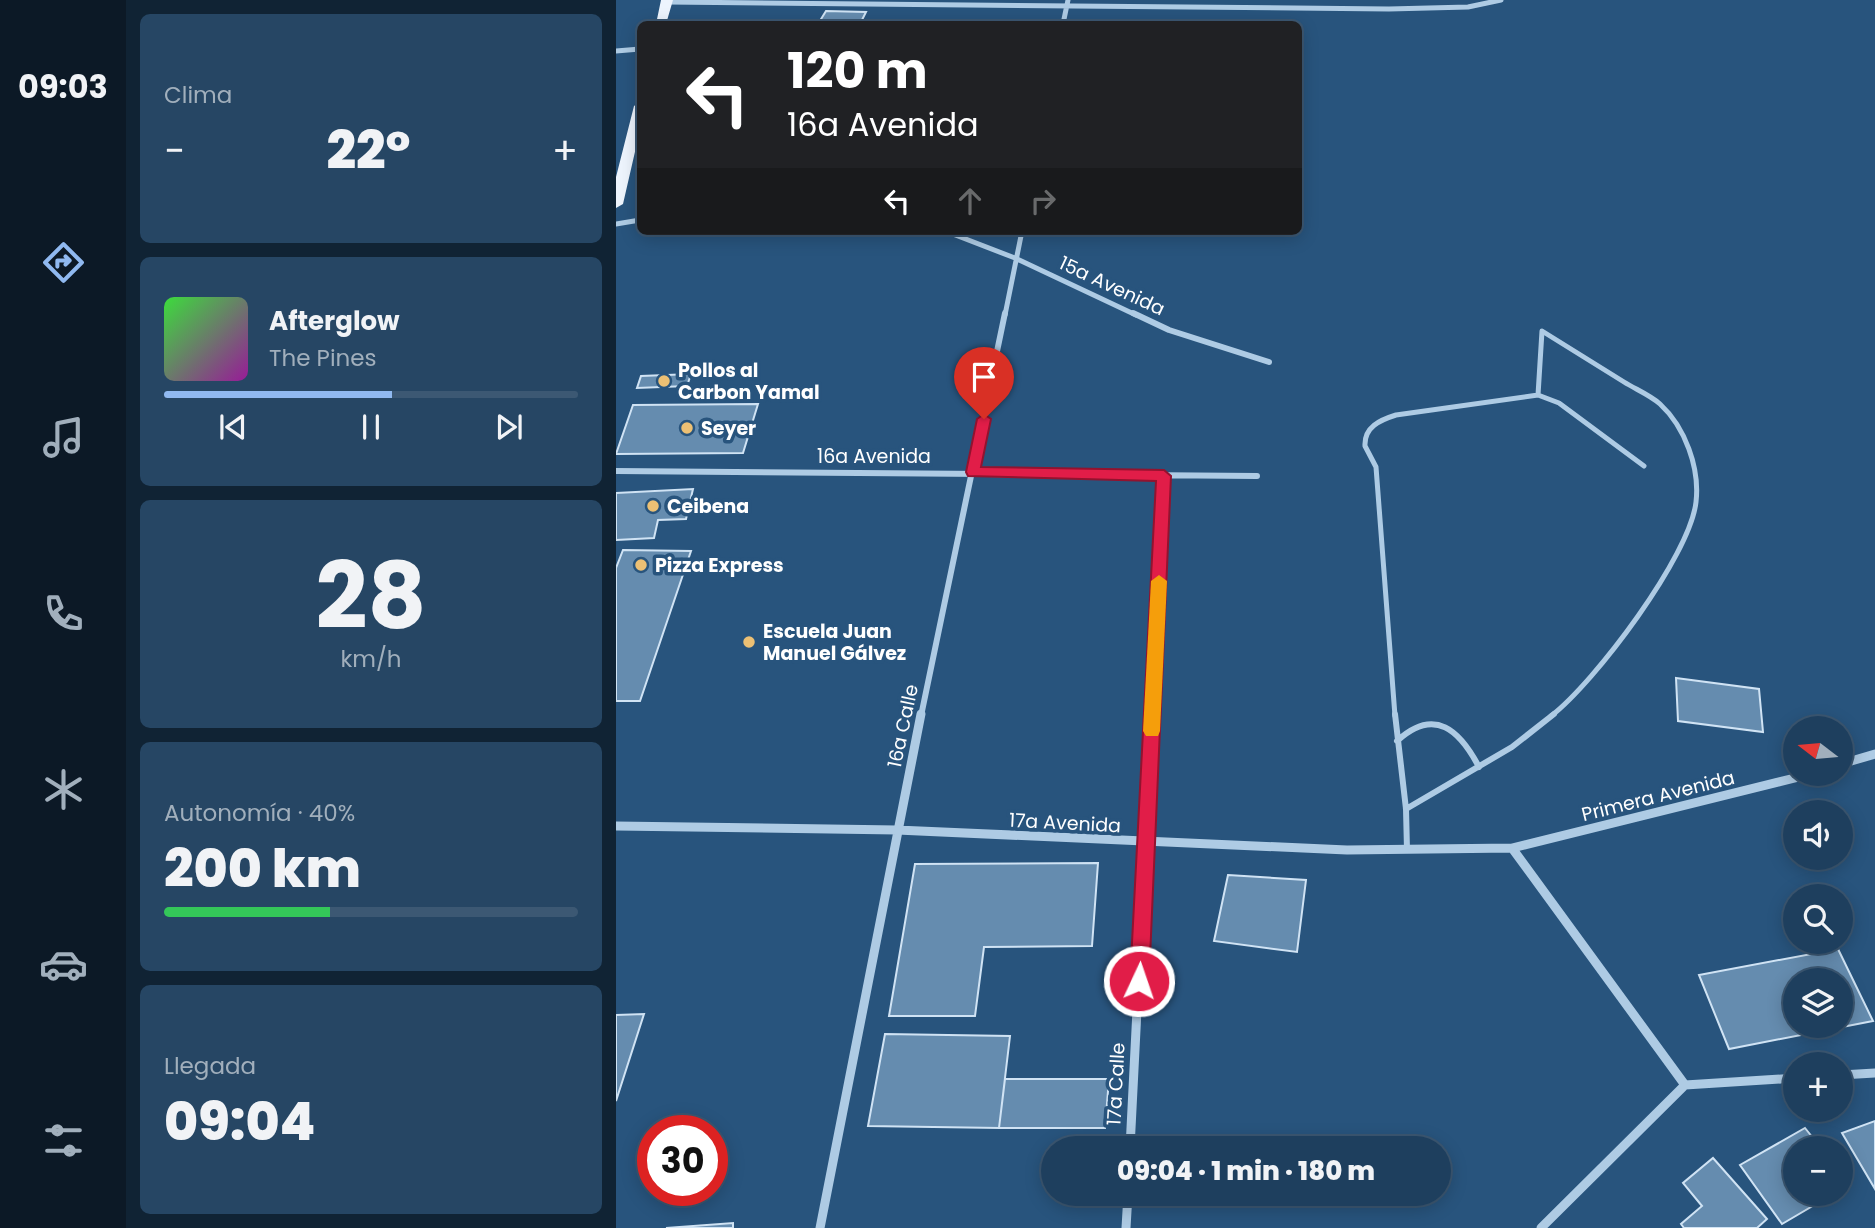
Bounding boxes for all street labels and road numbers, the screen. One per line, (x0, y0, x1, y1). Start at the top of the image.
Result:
street label: 15a Avenida (1055, 250, 1169, 322)
street label: 16a Avenida (817, 443, 931, 470)
street label: 16a Calle (881, 682, 925, 770)
street label: Primera Avenida (1579, 764, 1737, 828)
street label: 17a Avenida (1008, 807, 1122, 839)
street label: 17a Calle (1100, 1042, 1132, 1126)

